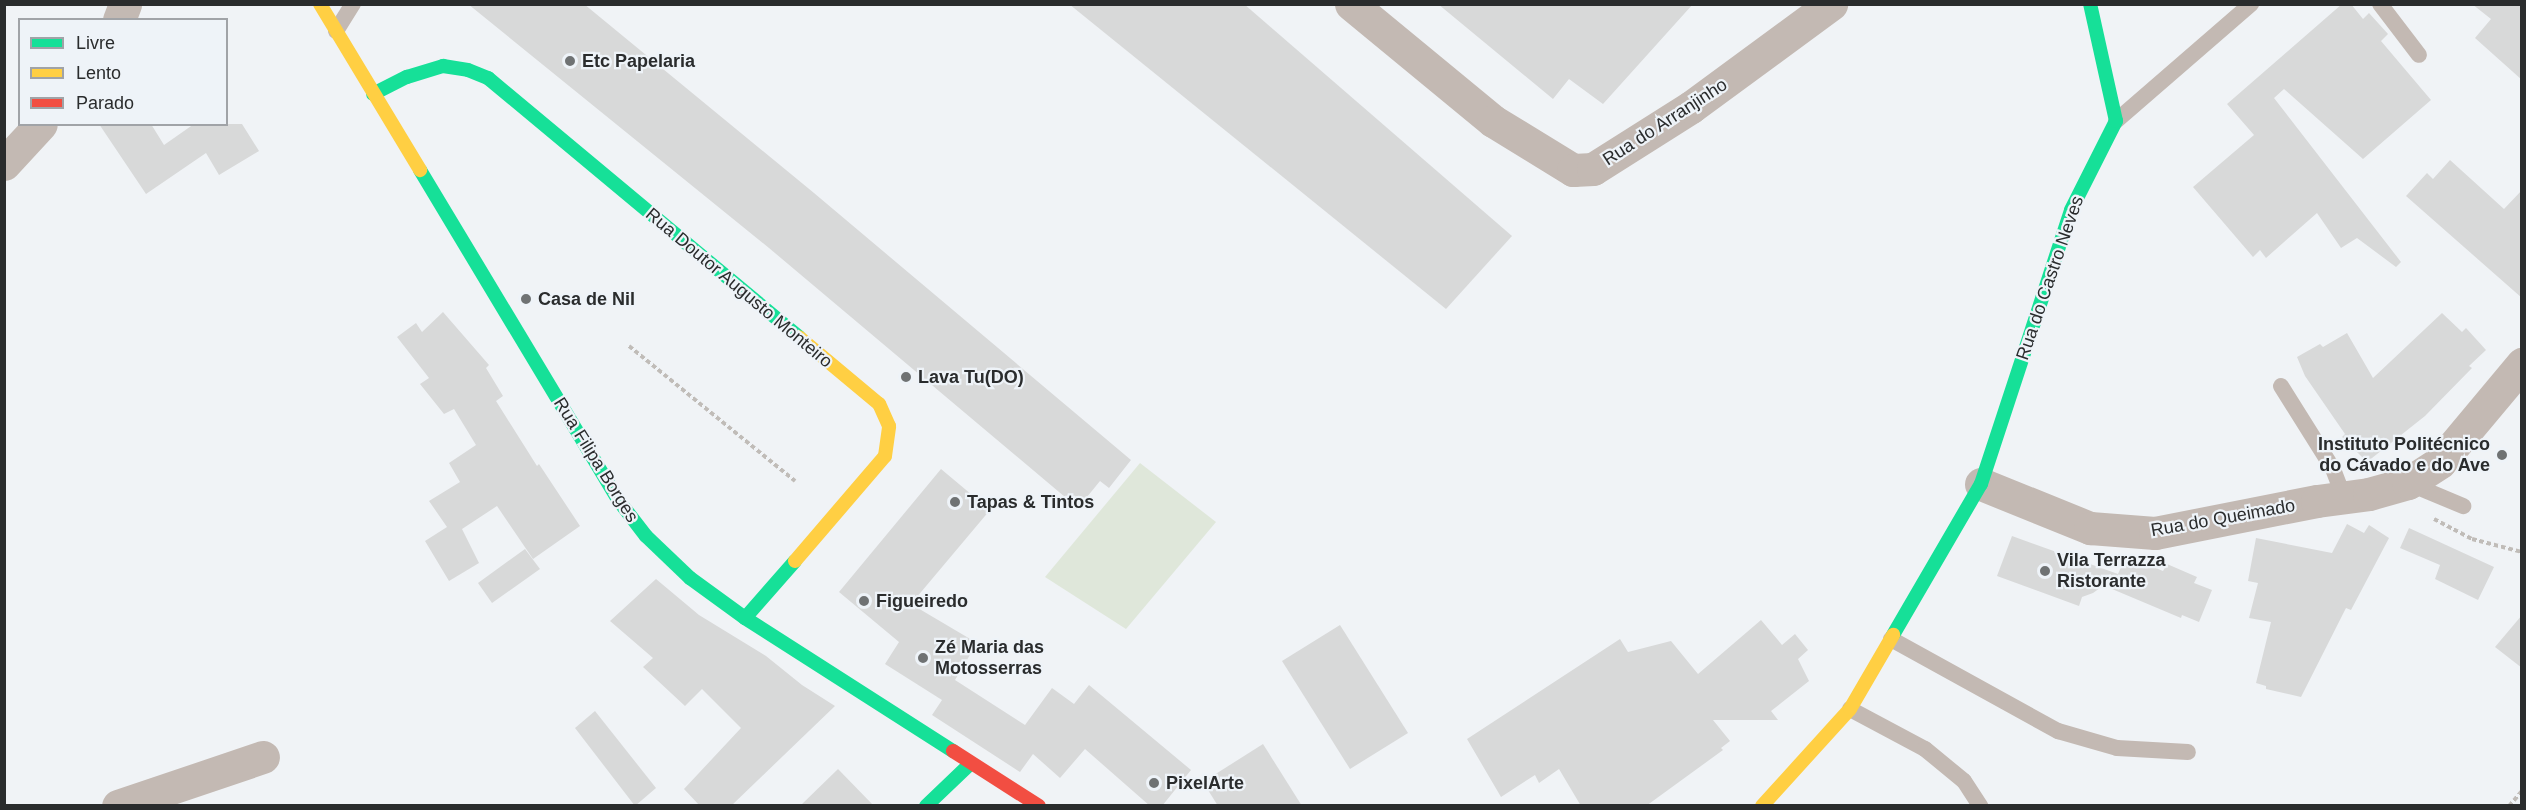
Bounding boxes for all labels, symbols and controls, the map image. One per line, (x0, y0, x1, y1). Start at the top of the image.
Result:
legend (18, 18, 228, 126)
text: Livre (76, 33, 115, 53)
place label: Etc Papelaria (582, 50, 695, 72)
marker: Etc Papelaria (563, 54, 577, 68)
text: Lento (76, 63, 121, 83)
street label: Rua do Arranjinho (1598, 73, 1732, 171)
text: Parado (76, 93, 134, 113)
street label: Rua do Castro Neves (2012, 193, 2088, 363)
street label: Rua Doutor Augusto Monteiro (641, 203, 837, 373)
place label: Casa de Nil (538, 288, 635, 310)
marker: Casa de Nil (519, 292, 533, 306)
place label: Lava Tu(DO) (918, 366, 1024, 388)
marker: Lava Tu(DO) (899, 370, 913, 384)
street label: Rua Filipa Borges (549, 394, 643, 526)
place label: Instituto Politécnico do Cávado e do Ave (2318, 434, 2490, 476)
marker: Instituto Politécnico do Cávado e do Ave (2495, 448, 2509, 462)
place label: Tapas & Tintos (967, 491, 1094, 513)
marker: Tapas & Tintos (948, 495, 962, 509)
street label: Rua do Queimado (2149, 495, 2297, 541)
place label: Vila Terrazza Ristorante (2057, 550, 2165, 592)
marker: Vila Terrazza Ristorante (2038, 564, 2052, 578)
place label: Figueiredo (876, 590, 968, 612)
marker: Figueiredo (857, 594, 871, 608)
place label: Zé Maria das Motosserras (935, 637, 1044, 680)
marker: Zé Maria das Motosserras (916, 651, 930, 665)
place label: PixelArte (1166, 772, 1244, 794)
marker: PixelArte (1147, 776, 1161, 790)

